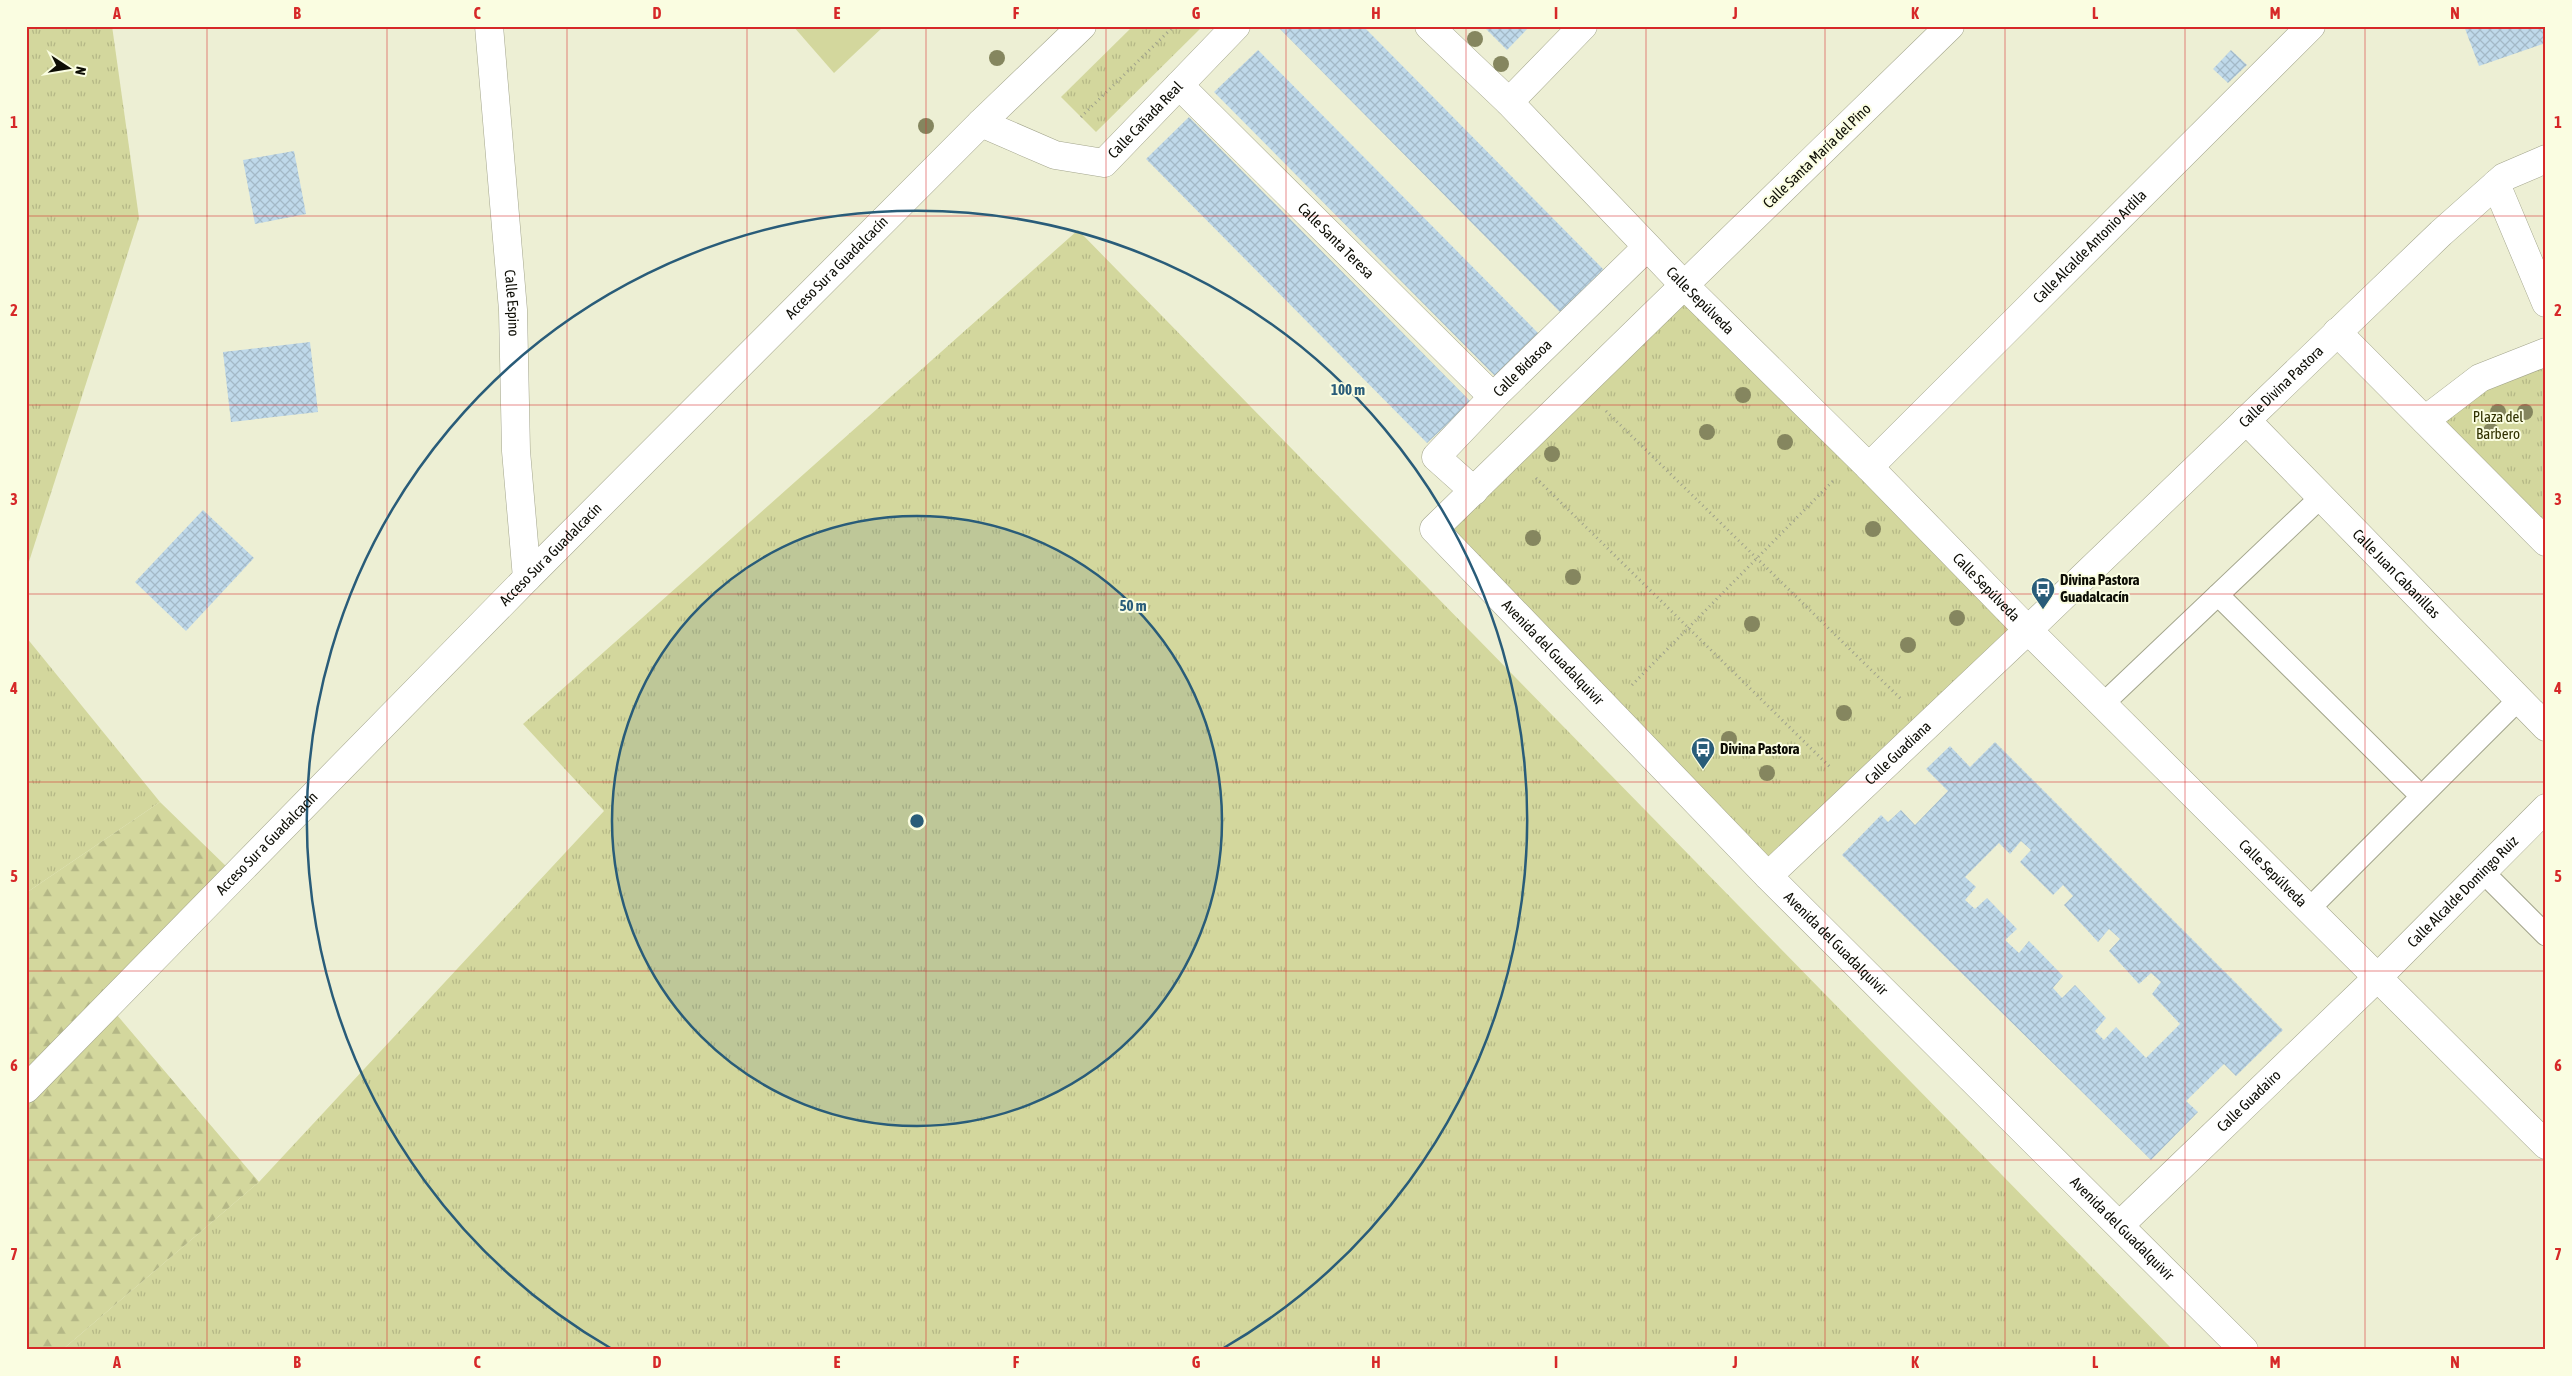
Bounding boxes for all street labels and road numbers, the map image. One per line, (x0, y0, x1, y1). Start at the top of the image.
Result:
street label: Calle Cañada Real (1104, 78, 1186, 162)
street label: Calle Santa María del Pino (1759, 100, 1874, 211)
street label: Calle Alcalde Antonio Ardila (2029, 186, 2150, 306)
street label: Calle Santa Teresa (1295, 199, 1378, 282)
street label: Acceso Sur a Guadalcacín (782, 213, 891, 322)
street label: Calle Sepúlveda (1663, 263, 1738, 338)
street label: Calle Espino (502, 269, 523, 337)
street label: Calle Bidasoa (1490, 336, 1555, 400)
street label: Calle Divina Pastora (2235, 342, 2326, 431)
street label: Acceso Sur a Guadalcacín (496, 499, 605, 609)
street label: Calle Juan Cabanillas (2349, 525, 2444, 621)
street label: Calle Sepúlveda (1950, 549, 2024, 625)
street label: Avenida del Guadalquivir (1499, 596, 1608, 709)
street label: Calle Guadiana (1861, 717, 1934, 788)
street label: Acceso Sur a Guadalcacín (212, 788, 321, 898)
street label: Calle Alcalde Domingo Ruiz (2403, 832, 2522, 951)
street label: Calle Sepúlveda (2236, 836, 2311, 910)
street label: Avenida del Guadalquivir (1781, 888, 1892, 999)
street label: Calle Guadairo (2213, 1066, 2284, 1135)
street label: Avenida del Guadalquivir (2067, 1173, 2178, 1284)

